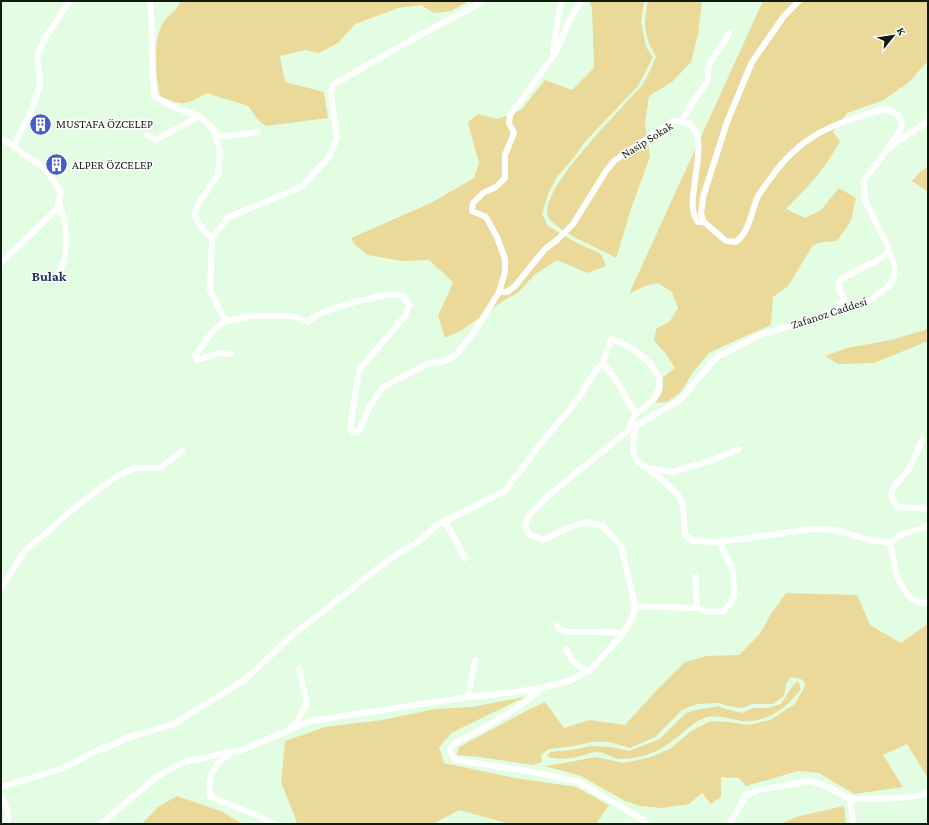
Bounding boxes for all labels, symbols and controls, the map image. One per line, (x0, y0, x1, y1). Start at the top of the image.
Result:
north arrow (873, 16, 913, 56)
text: K (895, 25, 909, 38)
building icon: MUSTAFA ÖZCELEP (28, 111, 54, 137)
place label: MUSTAFA ÖZCELEP (56, 117, 153, 131)
street label: Nasip Sokak (619, 118, 676, 161)
building icon: ALPER ÖZCELEP (43, 152, 69, 178)
place label: ALPER ÖZCELEP (72, 158, 152, 172)
district label: Bulak (32, 268, 67, 284)
street label: Zafanoz Caddesi (789, 294, 869, 332)

